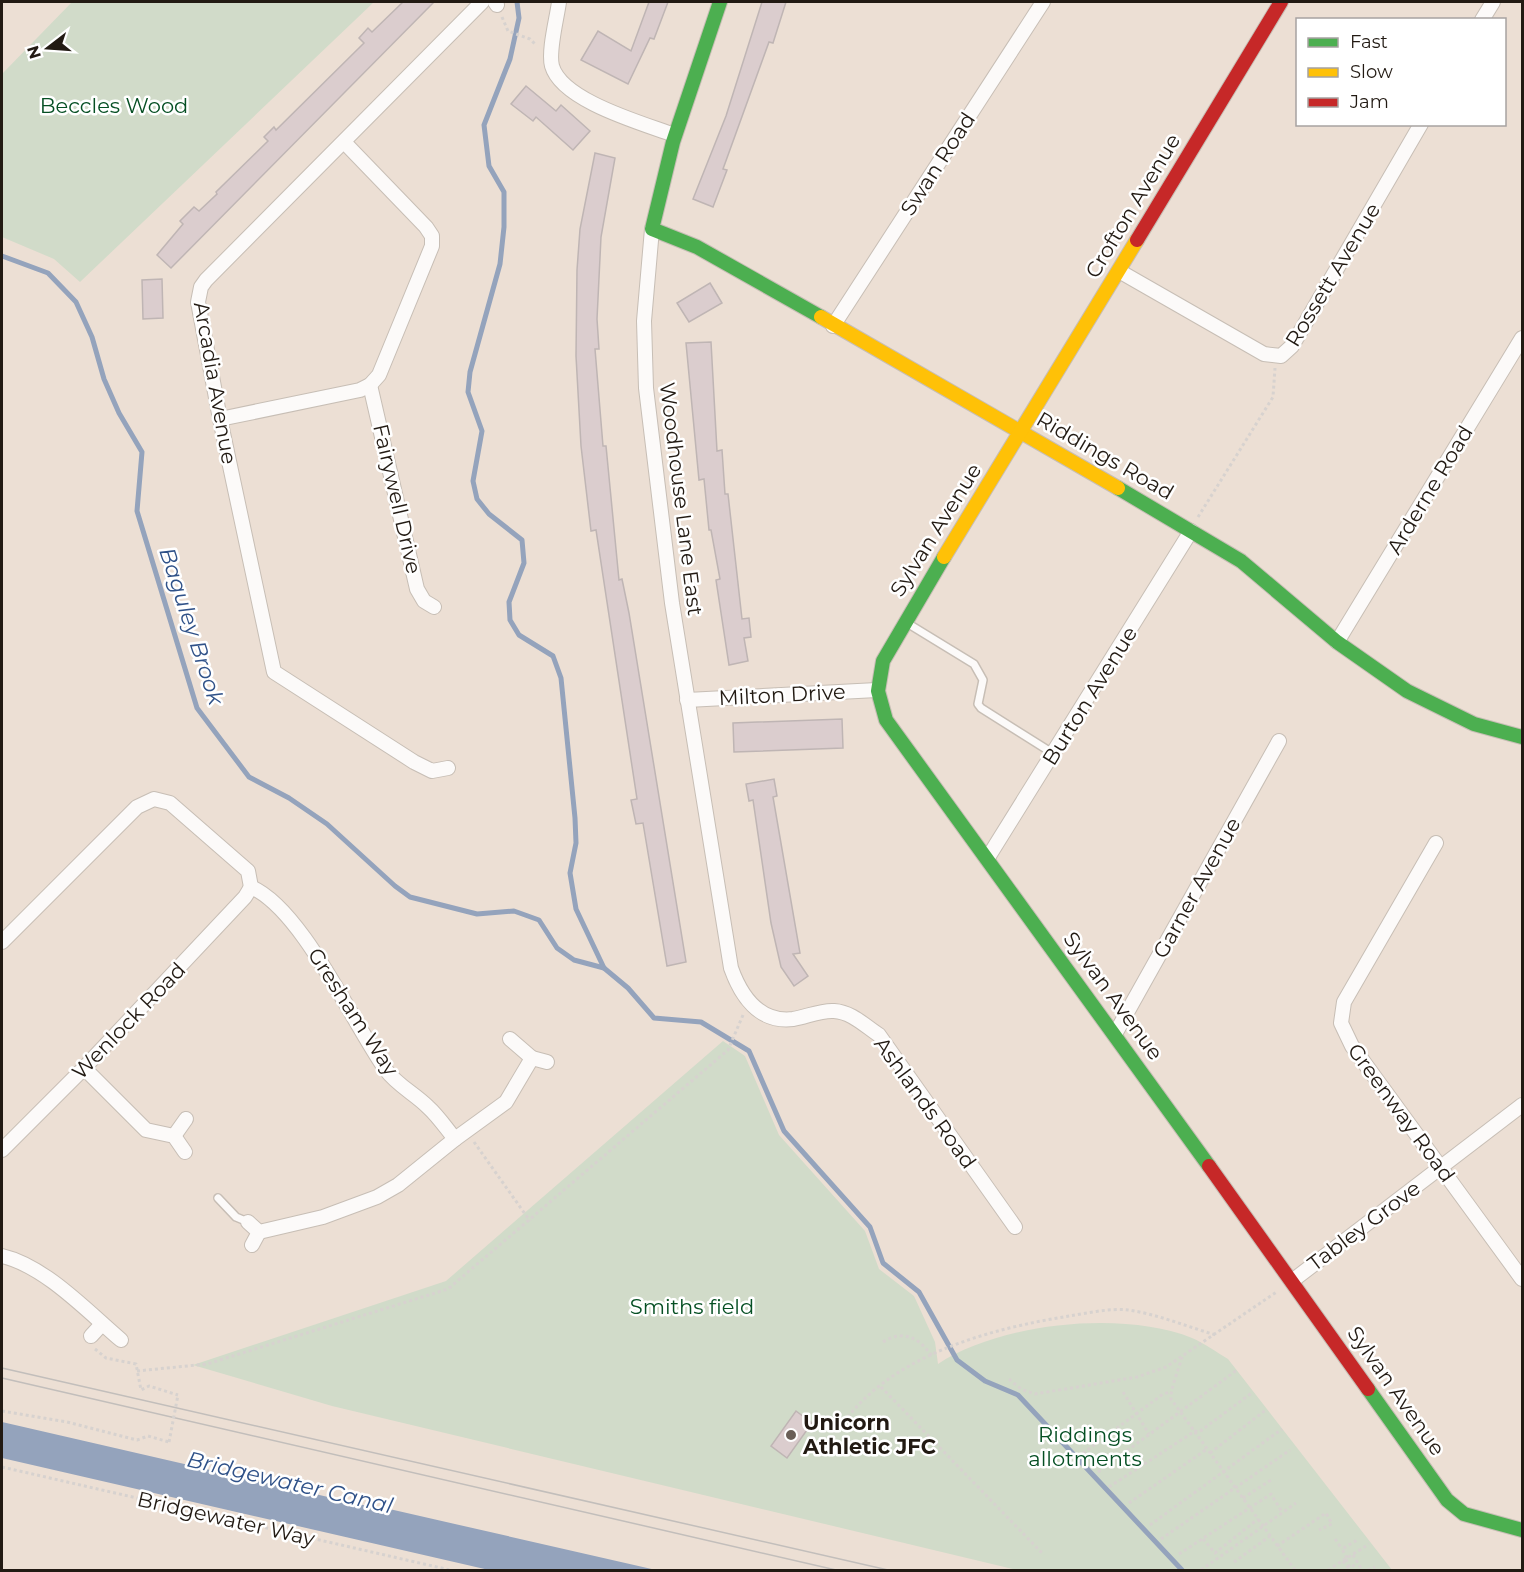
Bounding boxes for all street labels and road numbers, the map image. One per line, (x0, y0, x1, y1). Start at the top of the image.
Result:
street label: Swan Road (895, 108, 980, 220)
street label: Crofton Avenue (1080, 129, 1185, 282)
street label: Rossett Avenue (1280, 198, 1385, 351)
street label: Arcadia Avenue (189, 300, 242, 466)
street label: Woodhouse Lane East (655, 381, 708, 617)
street label: Riddings Road (1032, 406, 1178, 505)
street label: Fairywell Drive (368, 421, 427, 576)
street label: Arderne Road (1381, 421, 1478, 559)
street label: Sylvan Avenue (885, 459, 987, 601)
street label: Burton Avenue (1037, 622, 1142, 770)
street label: Milton Drive (718, 679, 846, 710)
street label: Garner Avenue (1148, 813, 1246, 962)
street label: Sylvan Avenue (1059, 927, 1168, 1065)
street label: Gresham Way (303, 943, 404, 1081)
street label: Wenlock Road (67, 957, 191, 1084)
street label: Ashlands Road (869, 1032, 982, 1173)
street label: Greenway Road (1343, 1038, 1460, 1187)
street label: Tabley Grove (1303, 1175, 1425, 1276)
street label: Sylvan Avenue (1343, 1321, 1450, 1460)
street label: Bridgewater Way (135, 1486, 318, 1551)

